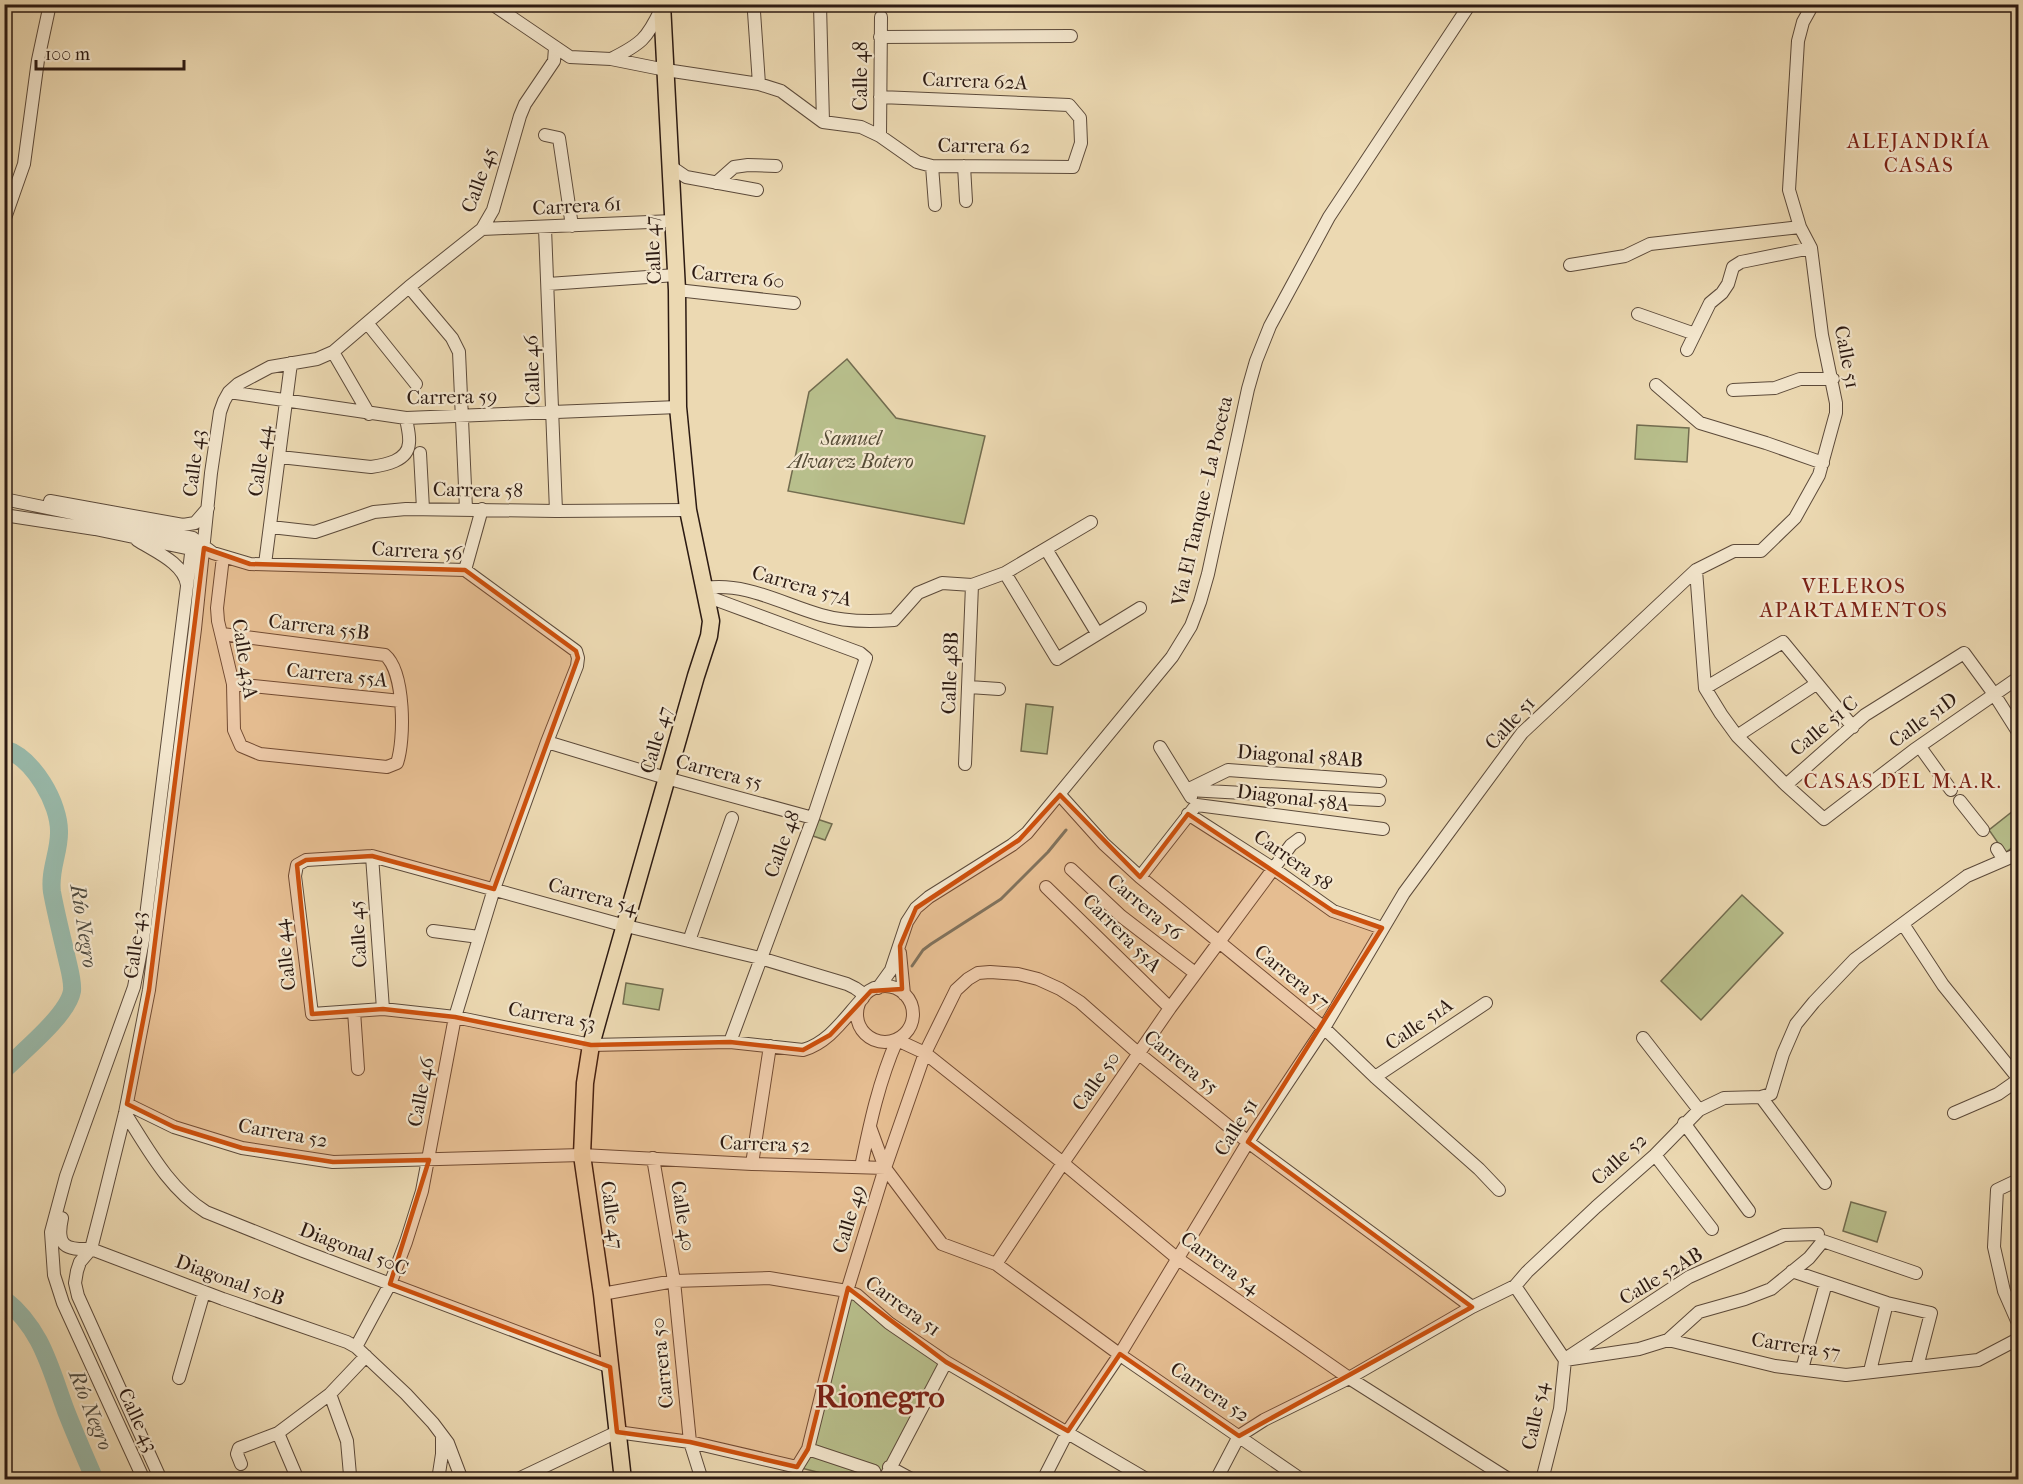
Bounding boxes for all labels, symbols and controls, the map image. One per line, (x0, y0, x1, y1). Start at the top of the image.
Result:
scale bar (36, 33, 184, 71)
street label: Calle 48 (849, 41, 872, 111)
text: 100 m (45, 44, 90, 65)
street label: Carrera 62A (922, 68, 1029, 94)
district label: ALEJANDRÍA CASAS (1846, 129, 1991, 177)
street label: Carrera 62 (937, 134, 1031, 158)
street label: Calle 45 (457, 144, 501, 216)
street label: Carrera 61 (532, 192, 622, 220)
street label: Calle 47 (640, 215, 666, 285)
street label: Carrera 60 (690, 261, 786, 293)
street label: Calle 51 (1830, 324, 1864, 390)
street label: Calle 46 (519, 334, 545, 406)
street label: Carrera 59 (406, 385, 498, 409)
street label: Vía El Tanque - La Poceta (1166, 393, 1237, 609)
street label: Calle 44 (244, 423, 277, 498)
park label: Samuel Alvarez Botero (785, 427, 914, 473)
street label: Calle 43 (178, 428, 210, 498)
street label: Carrera 58 (433, 478, 523, 502)
street label: Carrera 56 (371, 537, 463, 565)
street label: Carrera 57A (749, 561, 856, 612)
district label: VELEROS APARTAMENTOS (1759, 574, 1948, 622)
street label: Carrera 55B (267, 609, 371, 645)
street label: Calle 43A (227, 617, 263, 702)
street label: Calle 48B (937, 631, 963, 715)
street label: Carrera 55A (285, 658, 390, 692)
street label: Calle 51D (1884, 688, 1962, 752)
street label: Calle 51 C (1785, 691, 1863, 761)
street label: Calle 51 (1480, 692, 1540, 754)
street label: Calle 47 (635, 703, 677, 776)
street label: Diagonal 58AB (1236, 740, 1364, 772)
street label: Carrera 55 (673, 749, 765, 795)
district label: CASAS DEL M.A.R. (1804, 769, 2002, 793)
street label: Diagonal 58A (1235, 780, 1352, 816)
street label: Calle 48 (759, 807, 805, 881)
street label: Carrera 58 (1249, 825, 1337, 895)
street label: Carrera 56 (1103, 869, 1187, 945)
street label: Carrera 54 (546, 873, 642, 919)
water label: Río Negro (65, 881, 102, 970)
street label: Carrera 55A (1078, 889, 1167, 978)
street label: Calle 45 (344, 899, 372, 969)
street label: Calle 43 (119, 910, 151, 980)
street label: Calle 44 (269, 917, 301, 992)
street label: Carrera 57 (1250, 940, 1334, 1014)
street label: Calle 51A (1381, 992, 1458, 1055)
street label: Carrera 53 (506, 997, 598, 1035)
street label: Carrera 55 (1139, 1025, 1223, 1099)
street label: Calle 50 (1067, 1047, 1125, 1115)
street label: Calle 46 (403, 1055, 439, 1129)
street label: Calle 51 (1209, 1094, 1263, 1160)
street label: Carrera 52 (236, 1114, 330, 1152)
street label: Calle 52 (1587, 1128, 1651, 1190)
street label: Carrera 52 (719, 1131, 811, 1157)
street label: Calle 47 (596, 1179, 628, 1251)
street label: Calle 40 (666, 1179, 700, 1253)
street label: Calle 49 (828, 1182, 870, 1256)
street label: Diagonal 50C (296, 1218, 412, 1280)
street label: Carrera 54 (1176, 1227, 1265, 1300)
street label: Calle 52AB (1615, 1242, 1707, 1310)
street label: Diagonal 50B (172, 1250, 288, 1310)
street label: Carrera 51 (861, 1271, 945, 1341)
street label: Carrera 50 (646, 1316, 678, 1410)
street label: Carrera 57 (1750, 1328, 1843, 1364)
street label: Carrera 52 (1166, 1357, 1254, 1427)
water label: Río Negro (63, 1365, 118, 1454)
district label: Rionegro (815, 1378, 945, 1415)
street label: Calle 54 (1517, 1379, 1553, 1452)
street label: Calle 43 (113, 1384, 163, 1456)

